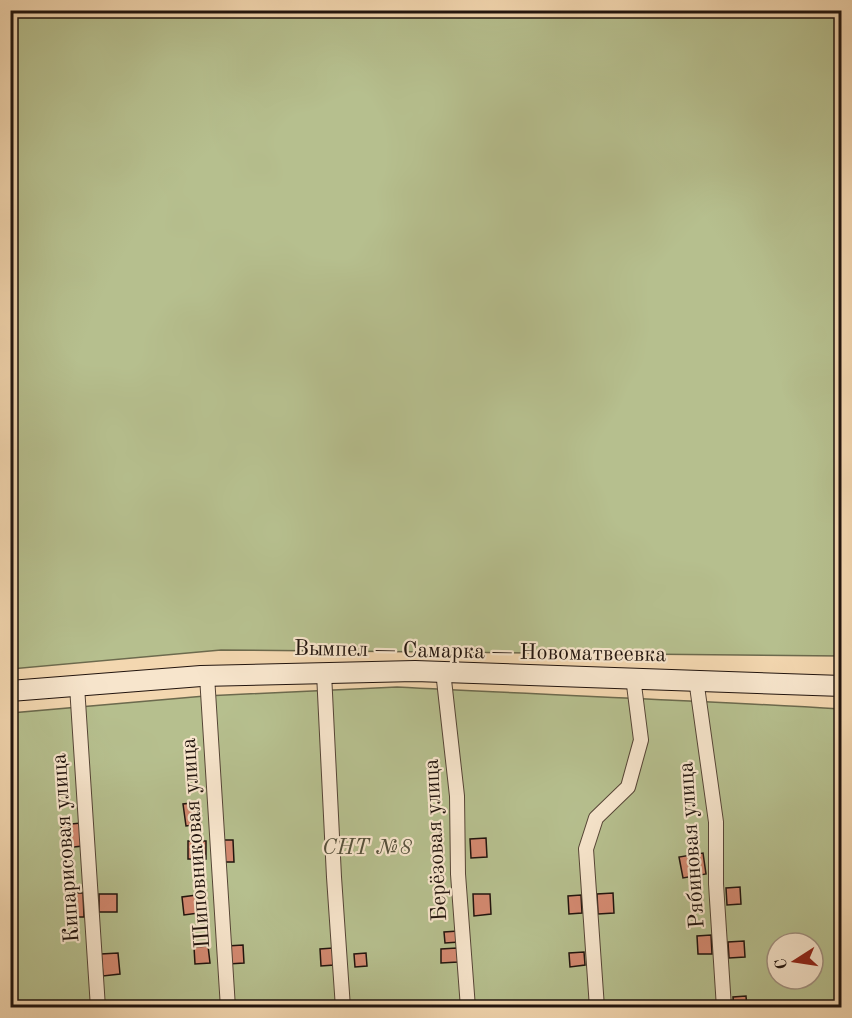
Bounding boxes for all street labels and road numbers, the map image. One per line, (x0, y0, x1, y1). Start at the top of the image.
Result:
street label: Вымпел — Самарка — Новоматвеевка (294, 638, 667, 666)
street label: Шиповниковая улица (178, 737, 214, 949)
street label: Кипарисовая улица (48, 752, 84, 943)
street label: Берёзовая улица (421, 758, 451, 922)
street label: Рябиновая улица (675, 761, 709, 929)

